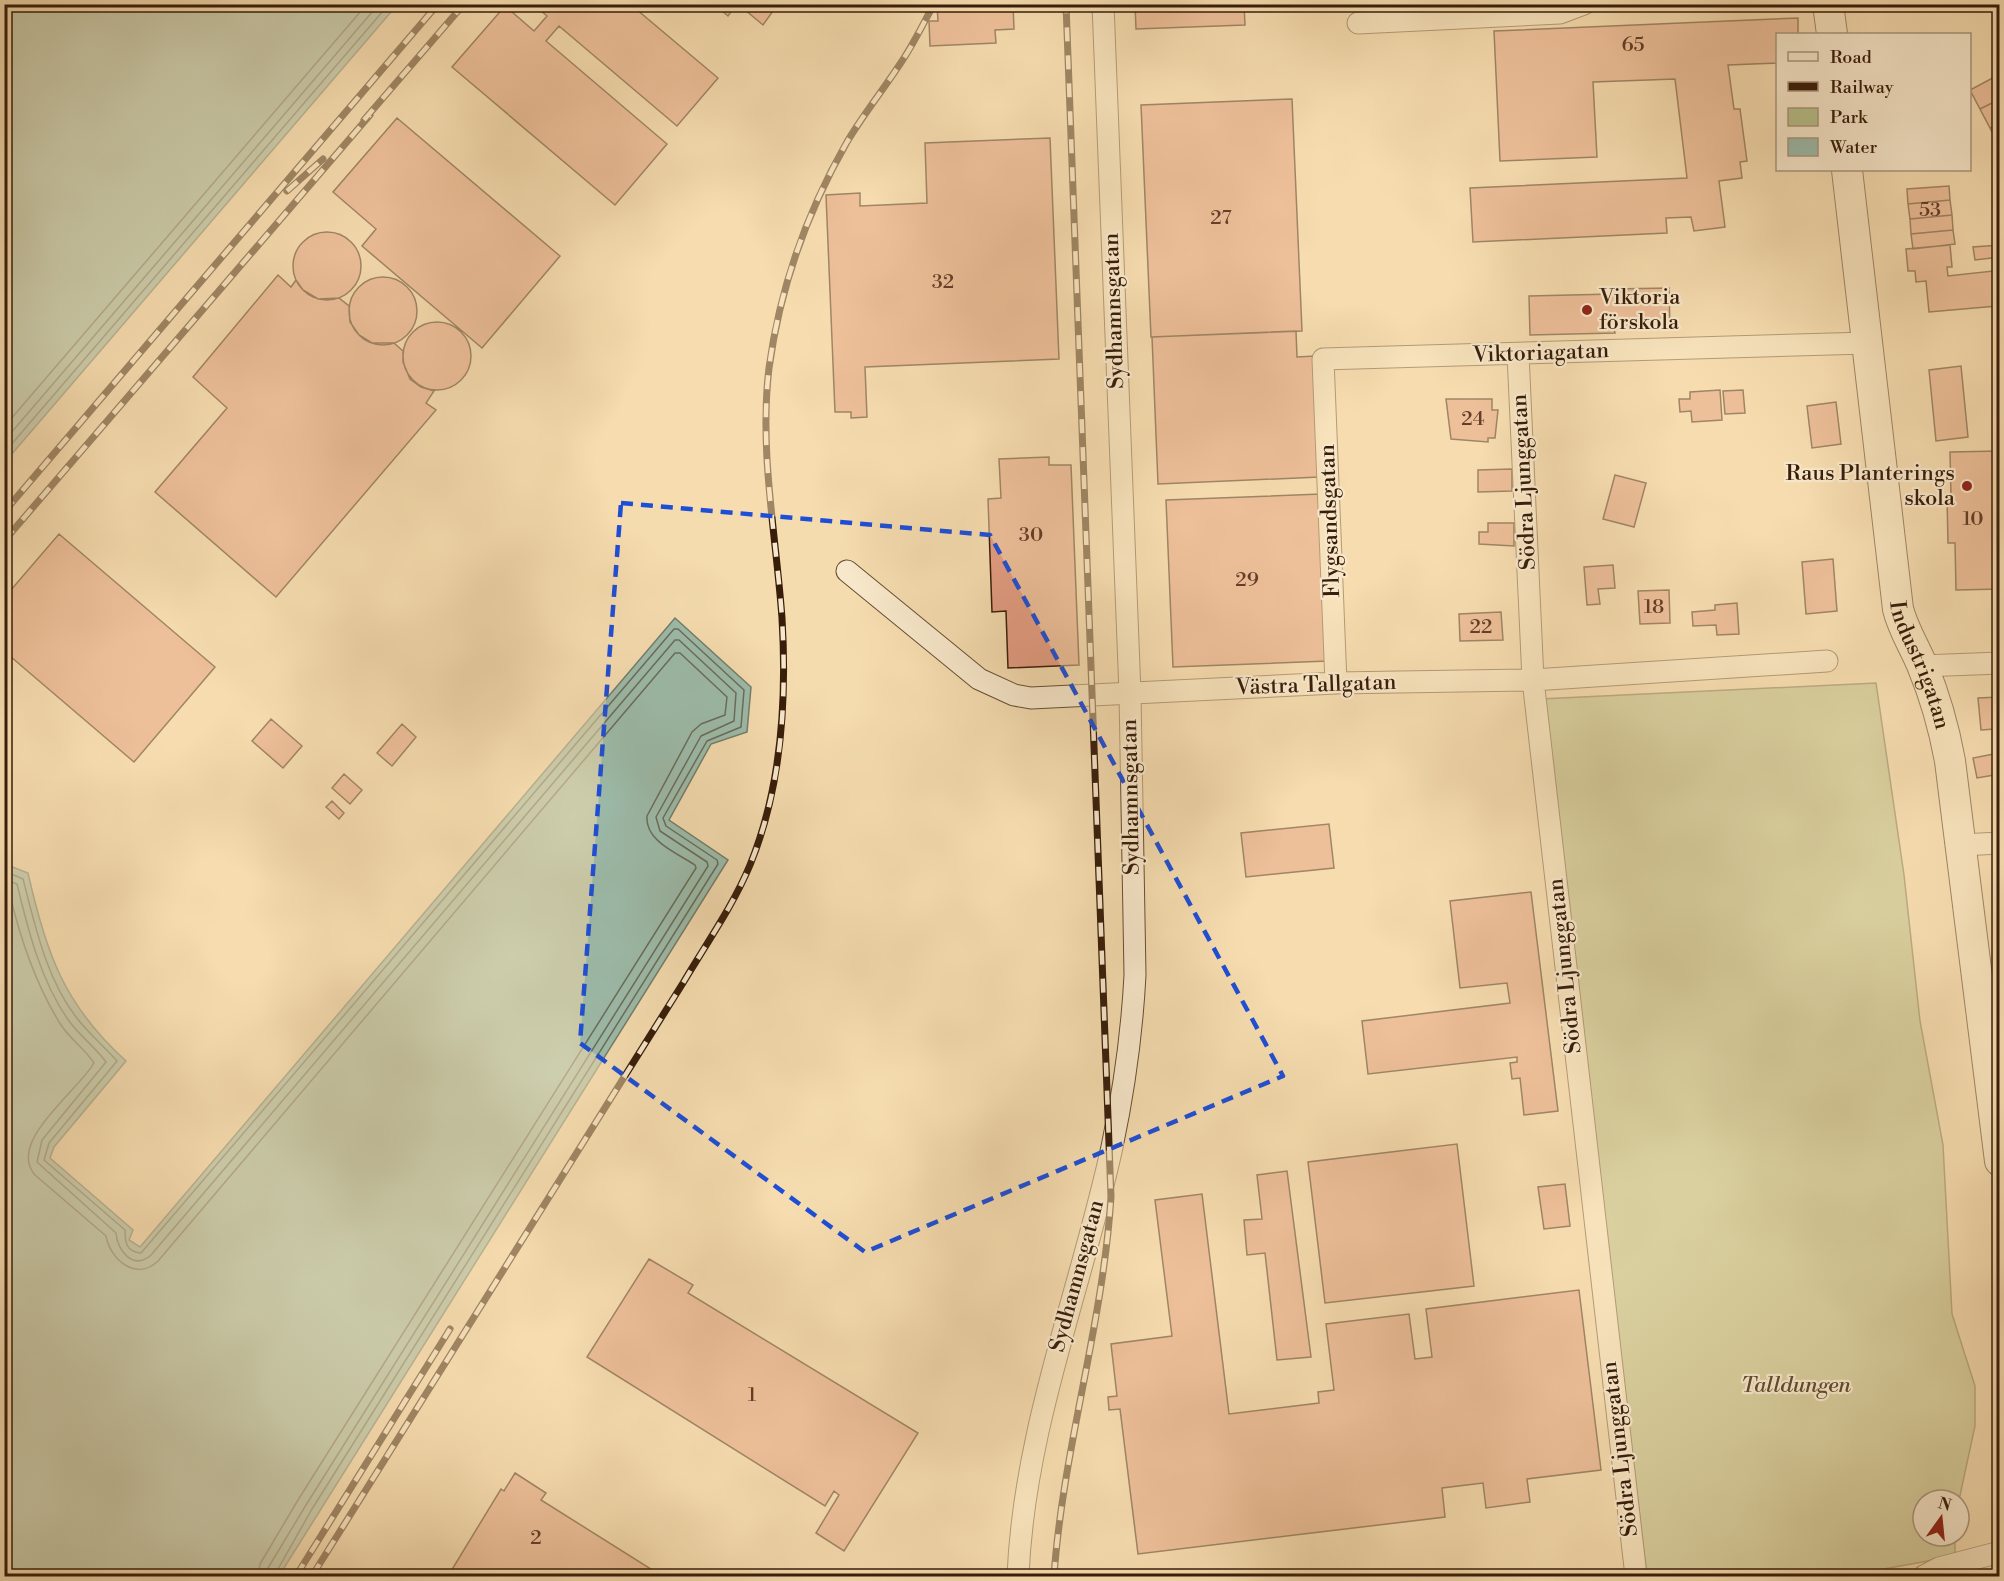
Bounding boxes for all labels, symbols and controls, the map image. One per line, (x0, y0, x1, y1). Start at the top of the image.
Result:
house number: 65 (1621, 33, 1645, 58)
legend (1776, 33, 1971, 171)
text: Road (1830, 46, 1873, 69)
text: Railway (1830, 76, 1894, 99)
text: Park (1830, 106, 1869, 129)
text: Water (1829, 136, 1878, 159)
house number: 53 (1919, 198, 1941, 223)
house number: 27 (1210, 206, 1232, 231)
street label: Sydhamnsgatan (1098, 232, 1130, 390)
house number: 32 (932, 270, 954, 295)
place label: Viktoria förskola (1598, 284, 1681, 336)
marker: Viktoria förskola (1580, 303, 1594, 317)
street label: Viktoriagatan (1471, 337, 1610, 369)
street label: Södra Ljunggatan (1506, 393, 1542, 571)
house number: 24 (1461, 407, 1485, 432)
street label: Flygsandsgatan (1314, 444, 1346, 598)
place label: Raus Planterings skola (1786, 460, 1956, 512)
marker: Raus Planterings skola (1960, 479, 1974, 493)
house number: 10 (1962, 507, 1984, 532)
house number: 30 (1019, 523, 1043, 548)
house number: 29 (1235, 568, 1259, 593)
house number: 18 (1644, 595, 1664, 620)
street label: Industrigatan (1884, 599, 1956, 732)
house number: 22 (1470, 615, 1492, 640)
street label: Västra Tallgatan (1234, 669, 1397, 701)
street label: Sydhamnsgatan (1116, 719, 1146, 875)
street label: Södra Ljunggatan (1542, 877, 1588, 1055)
street label: Sydhamnsgatan (1044, 1197, 1110, 1355)
street label: Södra Ljunggatan (1596, 1360, 1644, 1538)
park label: Talldungen (1741, 1372, 1852, 1399)
house number: 1 (748, 1383, 757, 1408)
north arrow (1911, 1488, 1971, 1548)
text: N (1936, 1493, 1954, 1516)
house number: 2 (530, 1526, 542, 1551)

